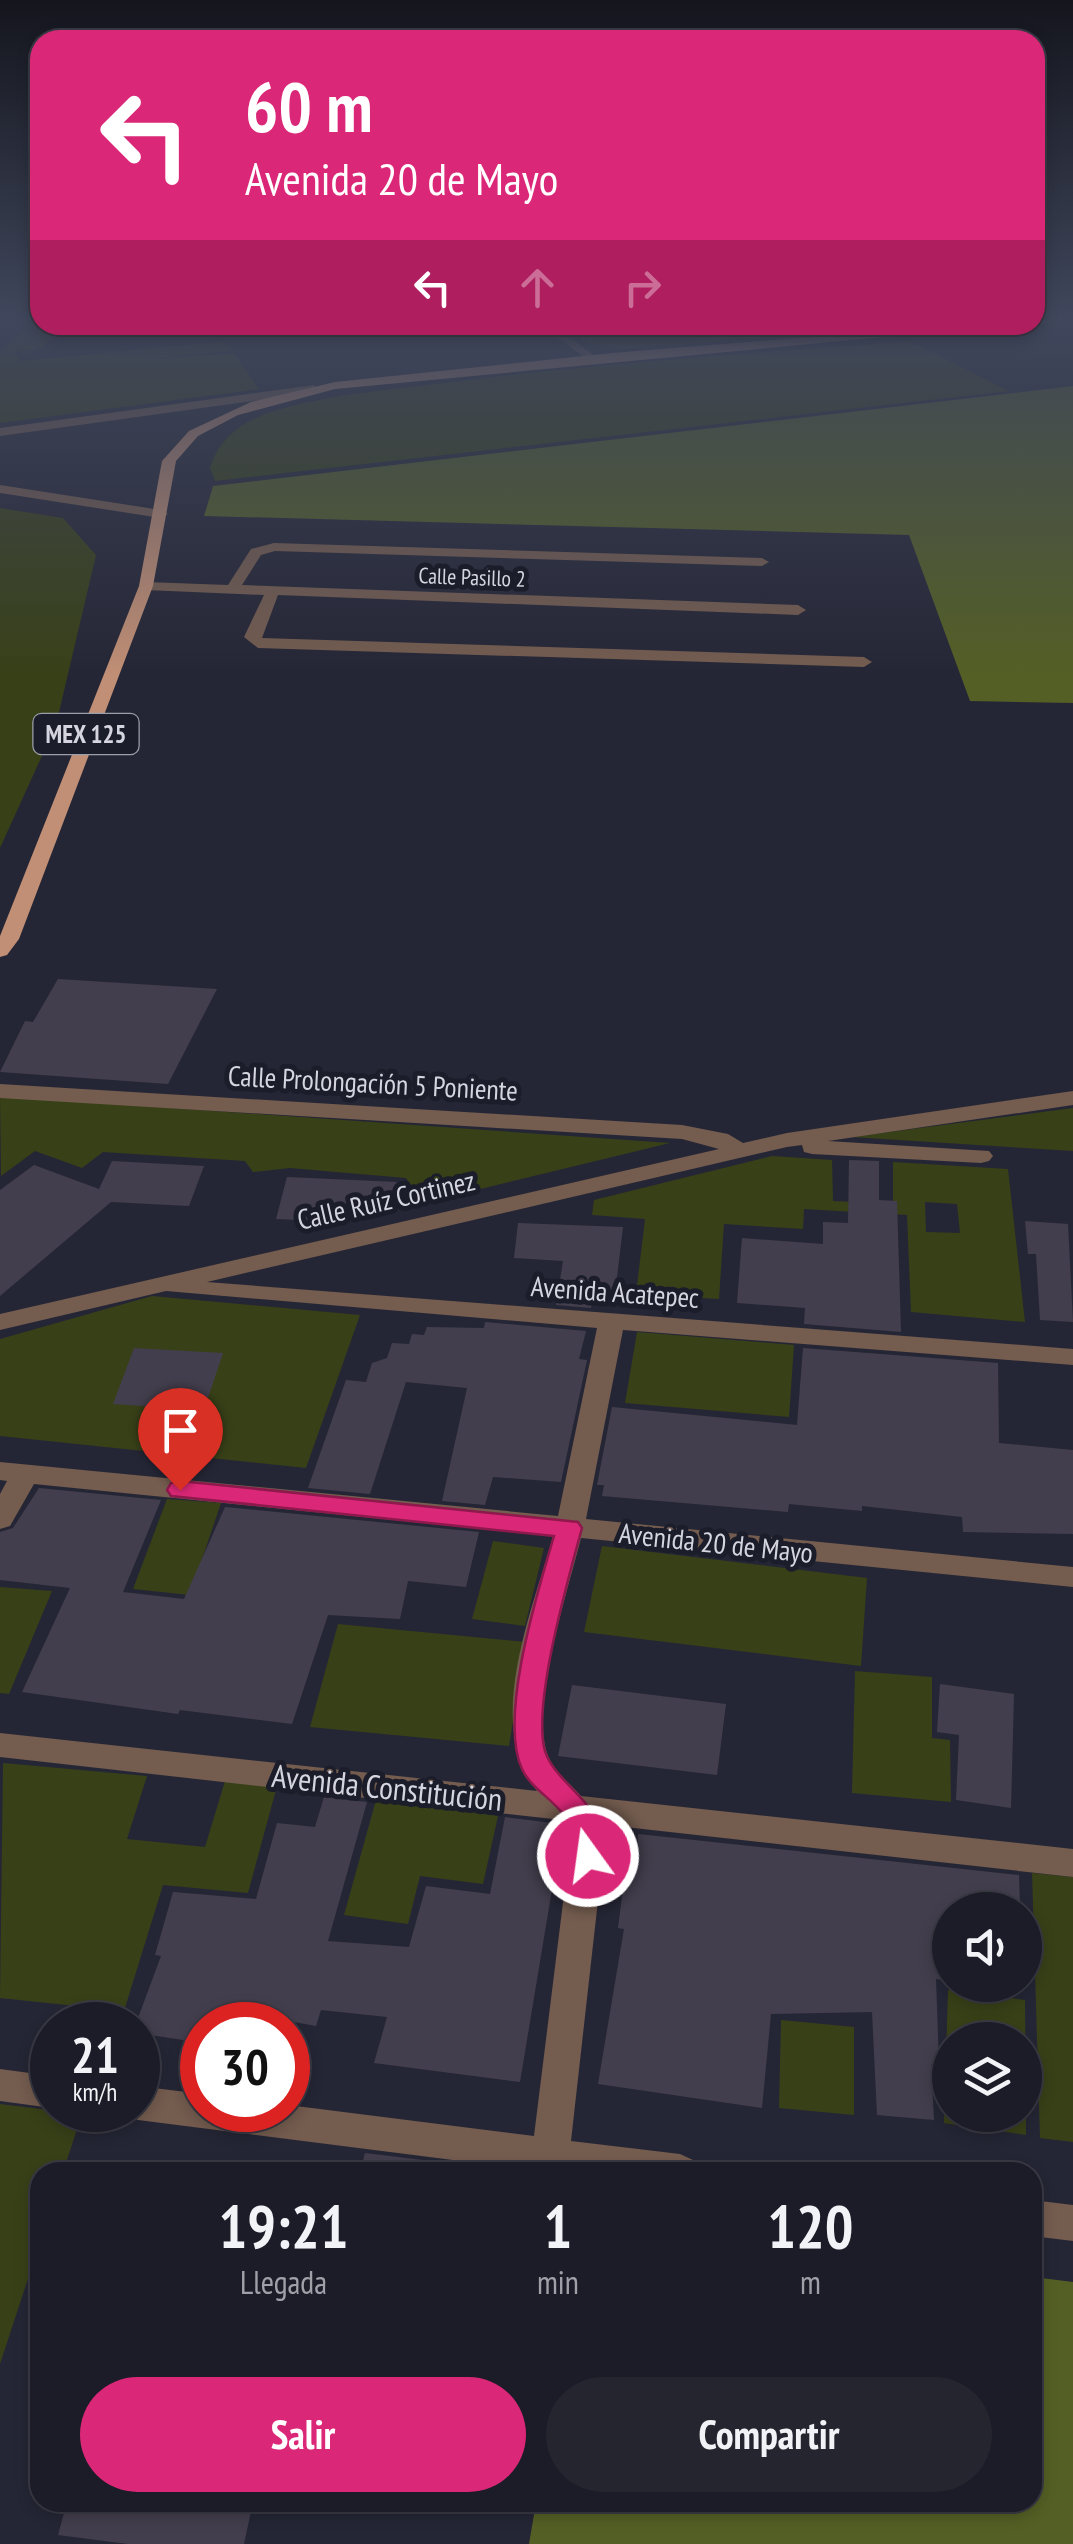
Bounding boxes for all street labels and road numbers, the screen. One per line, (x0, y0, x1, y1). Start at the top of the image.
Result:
street label: Calle Pasillo 2 (418, 561, 526, 593)
road number: MEX 125 (34, 714, 138, 754)
street label: Calle Prolongación 5 Poniente (227, 1056, 519, 1109)
street label: Calle Ruíz Cortinez (293, 1161, 478, 1238)
street label: Avenida Acatepec (530, 1267, 700, 1316)
street label: Avenida 20 de Mayo (617, 1514, 815, 1571)
street label: Avenida Constitución (270, 1754, 504, 1820)

